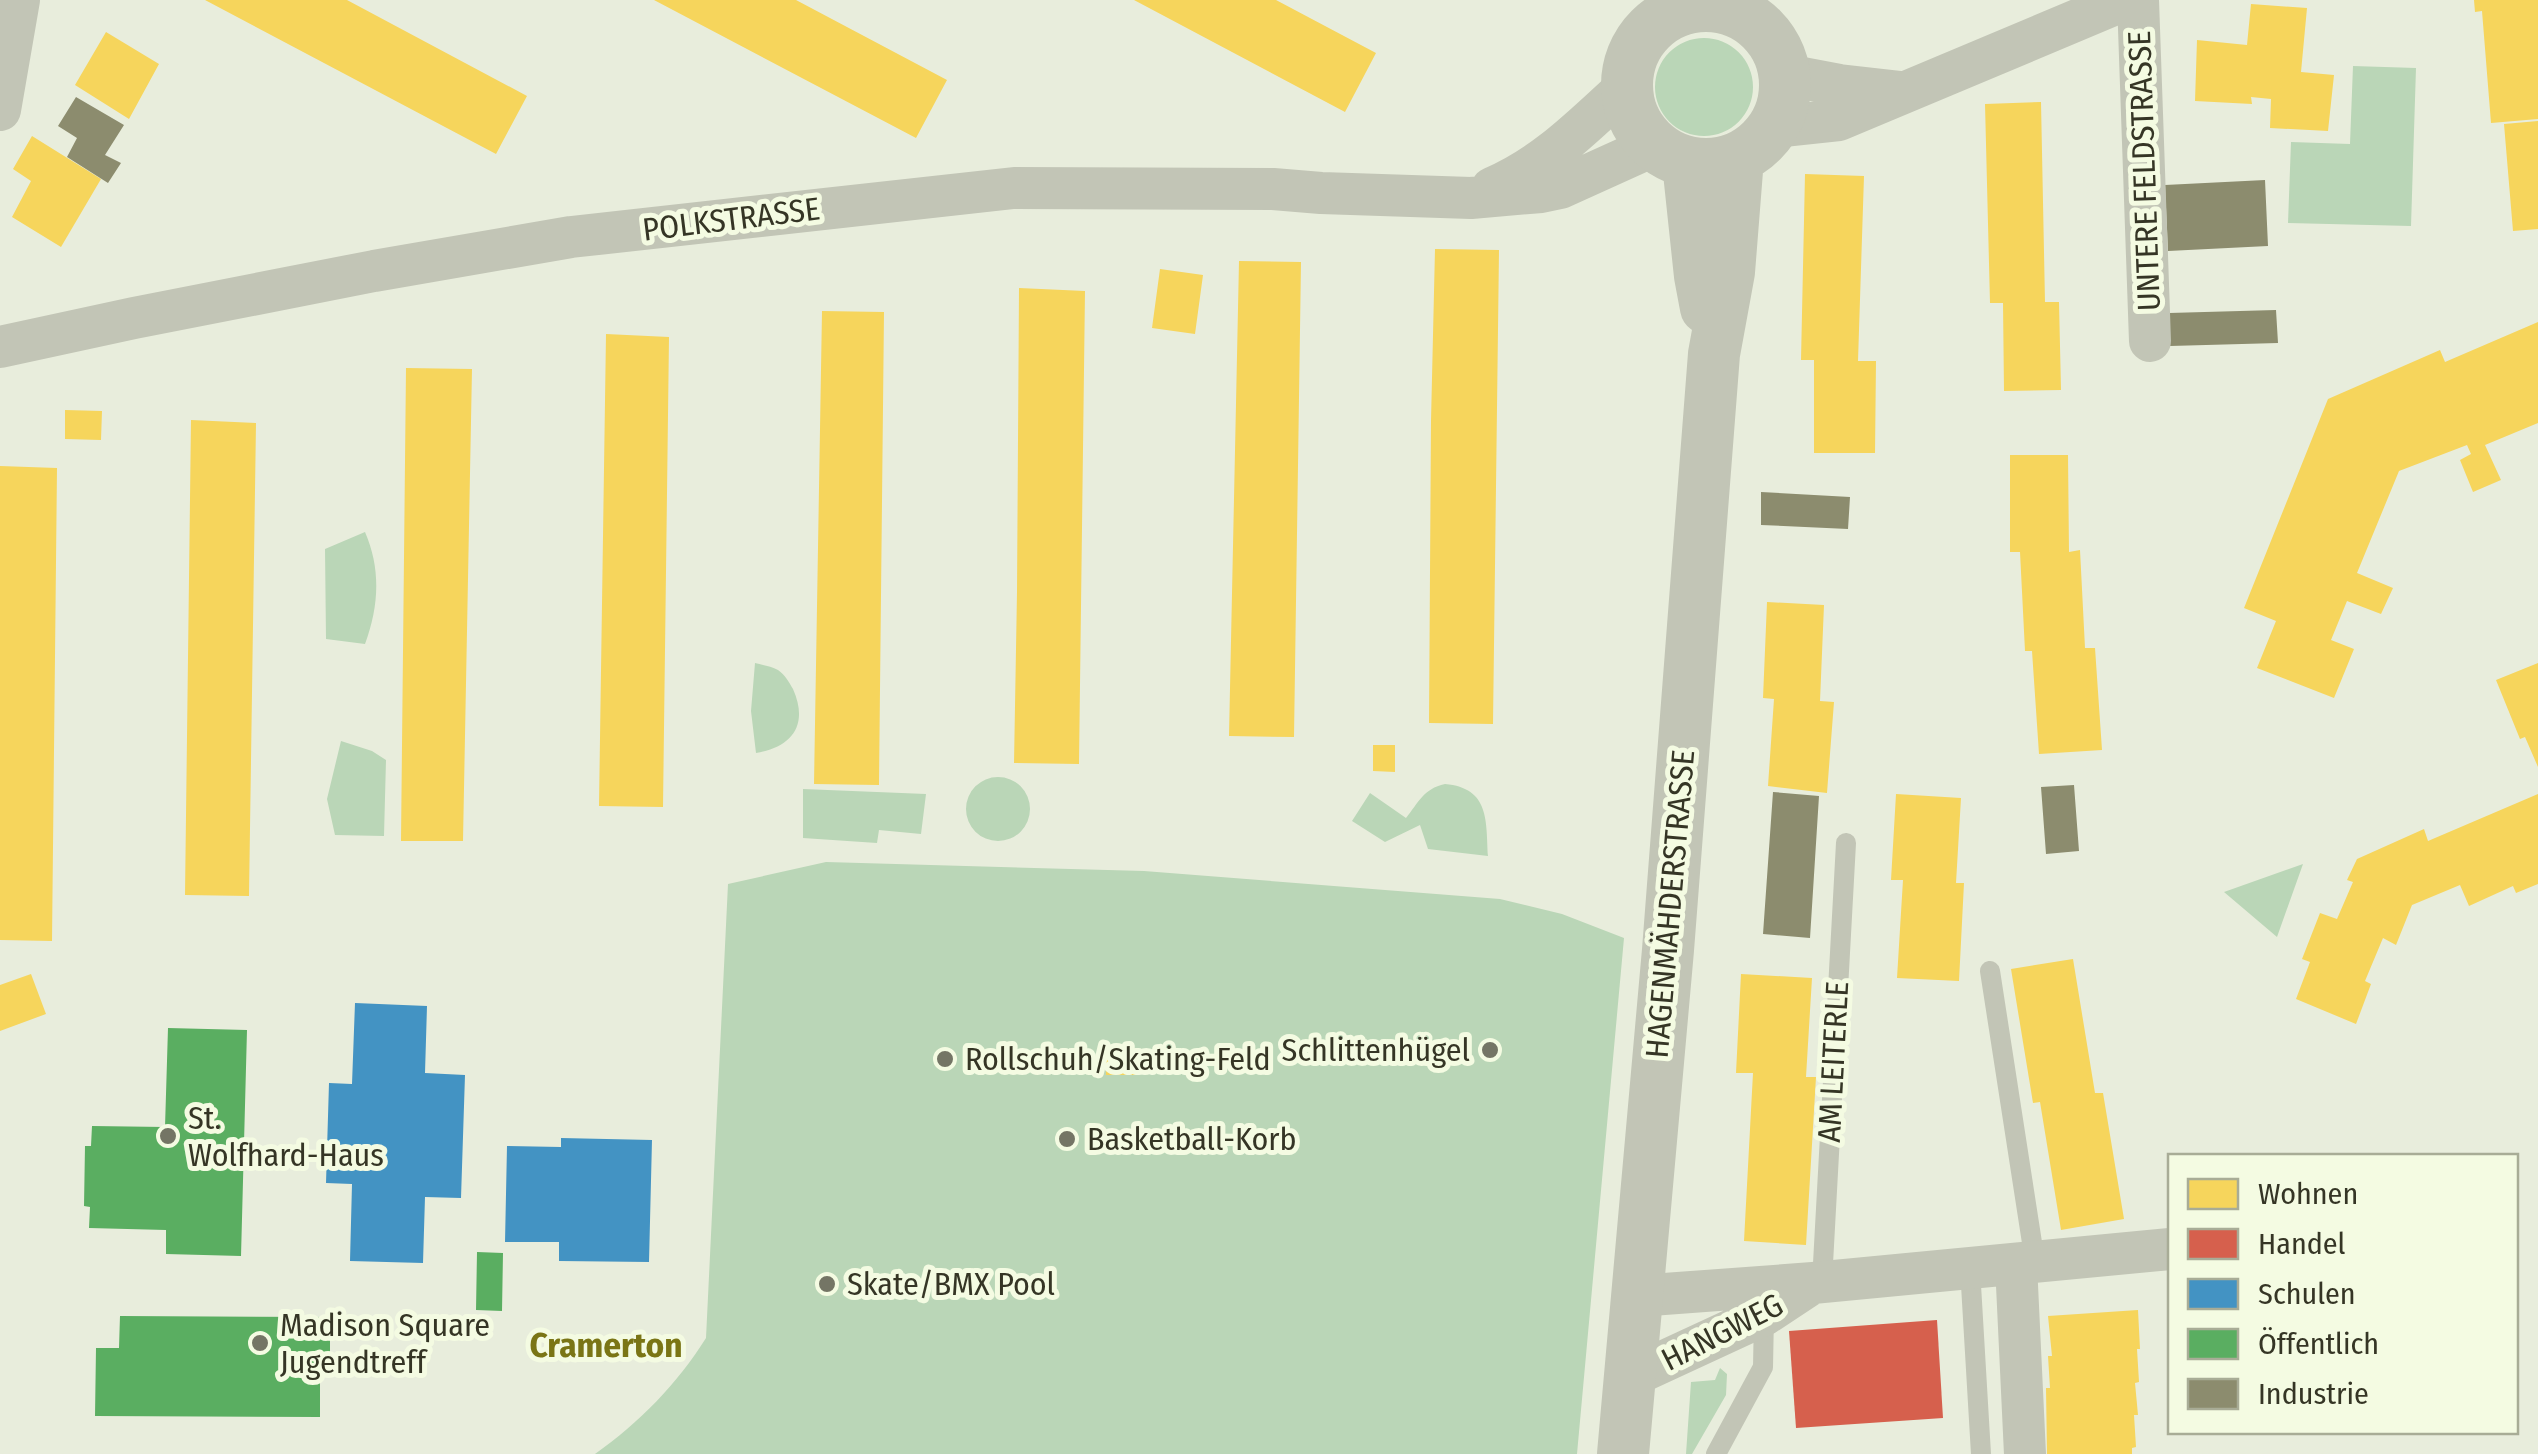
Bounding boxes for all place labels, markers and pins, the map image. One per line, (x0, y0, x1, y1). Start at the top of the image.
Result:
place label: Schlittenhügel (1282, 1031, 1470, 1069)
marker: Schlittenhügel (1479, 1039, 1501, 1061)
place label: Rollschuh/Skating-Feld (965, 1040, 1271, 1078)
marker: Rollschuh/Skating-Feld (934, 1048, 956, 1070)
place label: St. Wolfhard-Haus (188, 1099, 384, 1174)
place label: Basketball-Korb (1087, 1120, 1297, 1158)
marker: St. Wolfhard-Haus (157, 1125, 179, 1147)
marker: Basketball-Korb (1056, 1128, 1078, 1150)
place label: Skate/BMX Pool (847, 1265, 1055, 1303)
marker: Skate/BMX Pool (816, 1273, 838, 1295)
place label: Madison Square Jugendtreff (280, 1306, 490, 1381)
marker: Madison Square Jugendtreff (249, 1332, 271, 1354)

